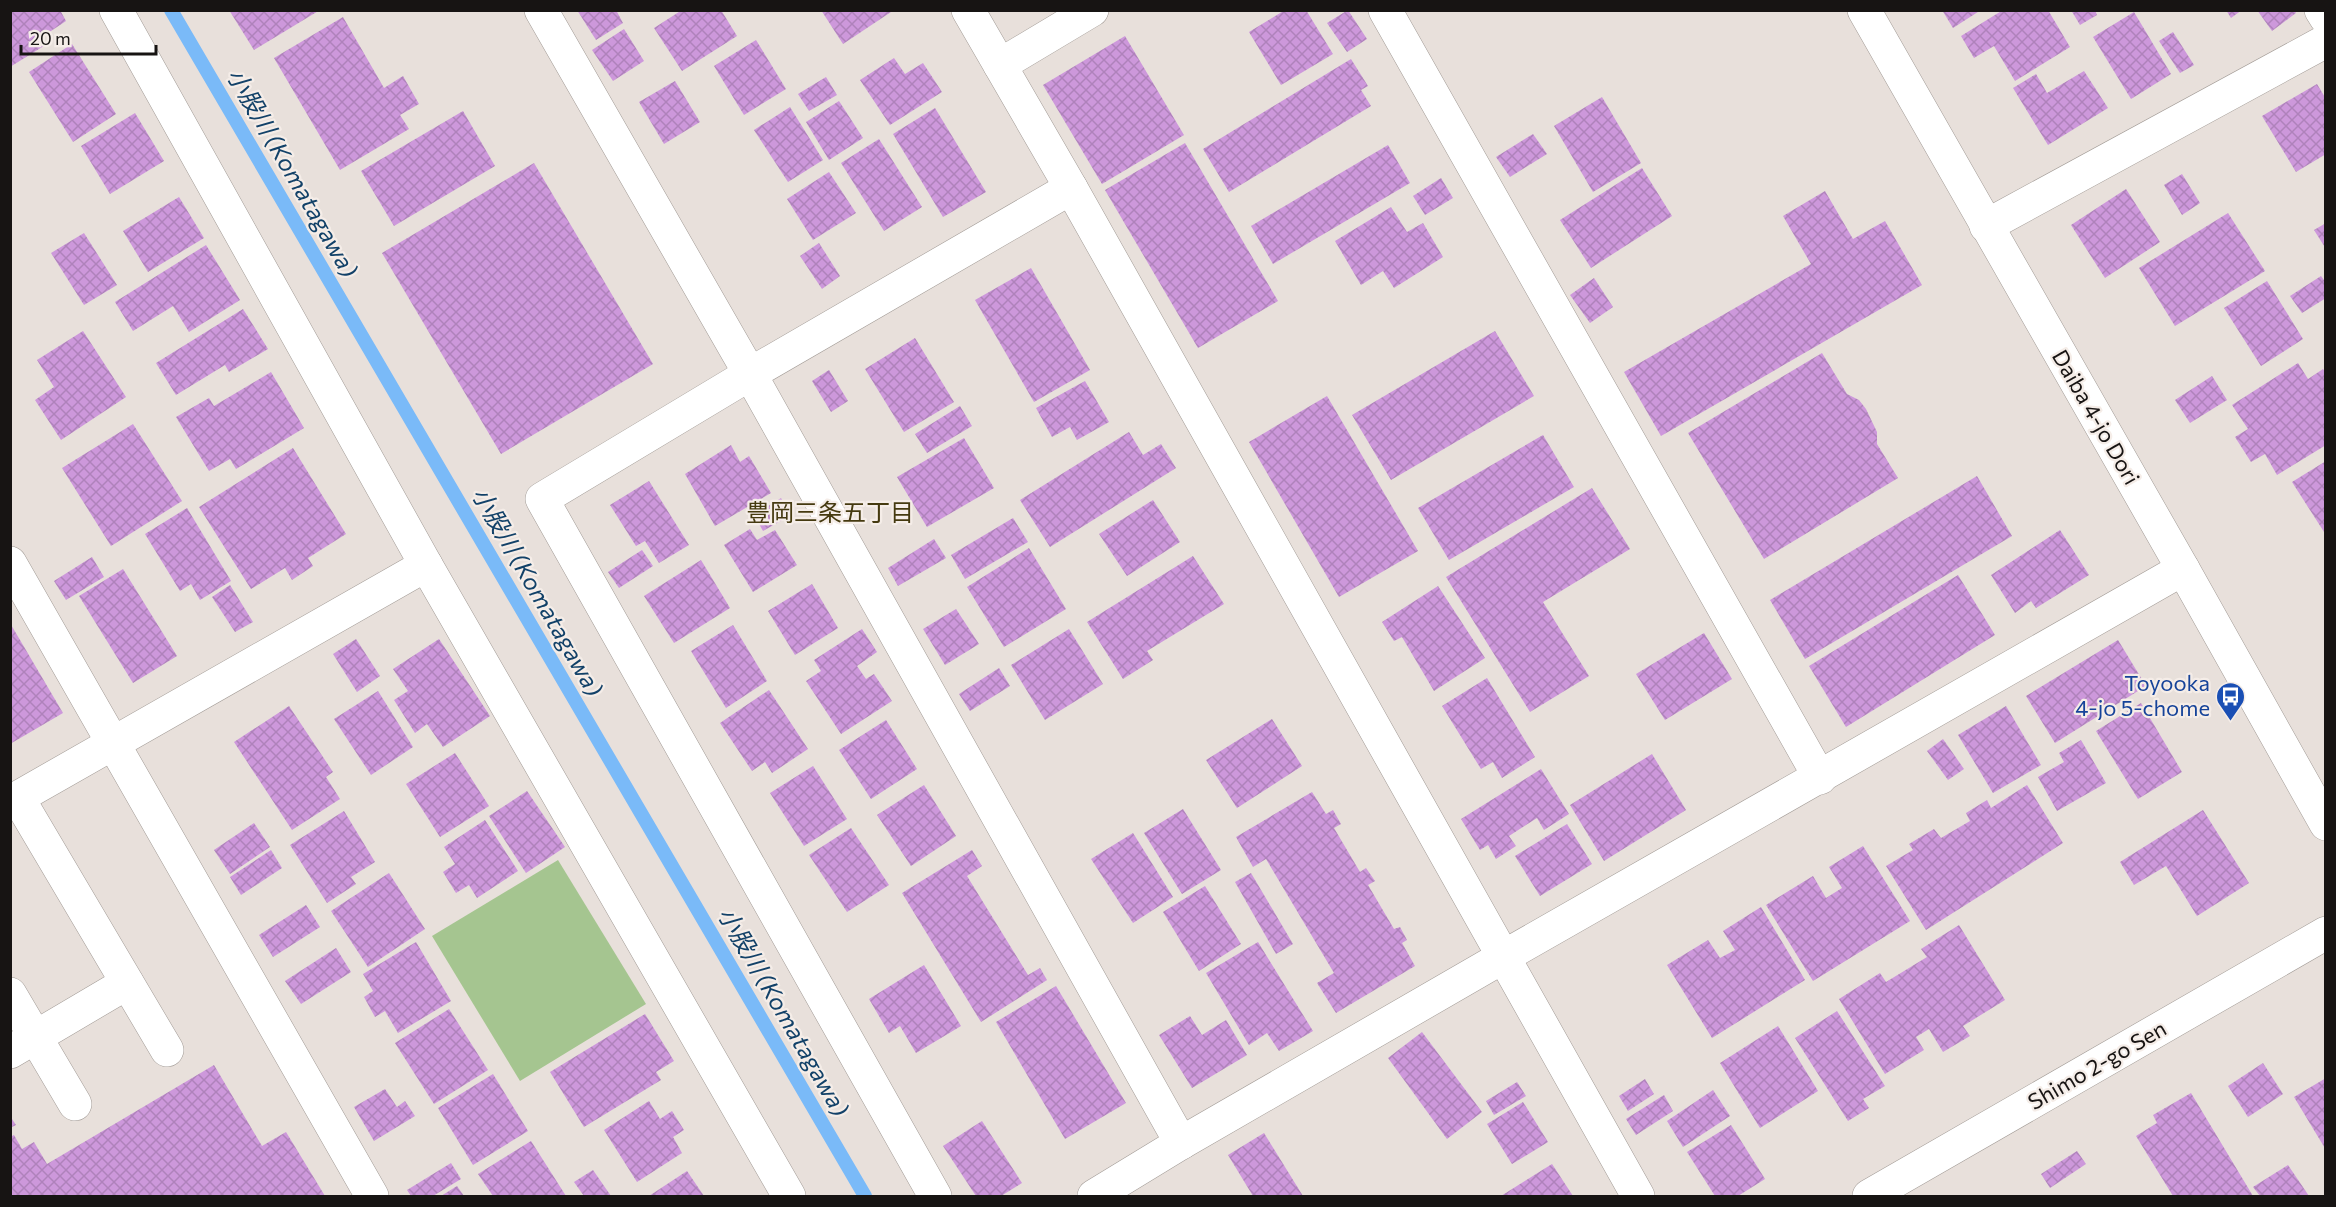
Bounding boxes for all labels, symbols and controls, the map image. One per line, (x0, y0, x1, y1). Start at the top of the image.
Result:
scale bar (21, 18, 156, 56)
text: 20 m (30, 27, 71, 49)
water label: 小股川 (Komatagawa) (222, 63, 365, 282)
street label: Daiba 4-jo Dori (2047, 344, 2146, 489)
water label: 小股川 (Komatagawa) (467, 482, 610, 701)
district label: 豊岡三条五丁目 (746, 497, 914, 526)
place label: Toyooka 4-jo 5-chome (2075, 669, 2210, 721)
bus stop icon: Toyooka 4-jo 5-chome (2215, 680, 2247, 722)
water label: 小股川 (Komatagawa) (713, 902, 856, 1121)
street label: Shimo 2-go Sen (2023, 1014, 2171, 1115)

